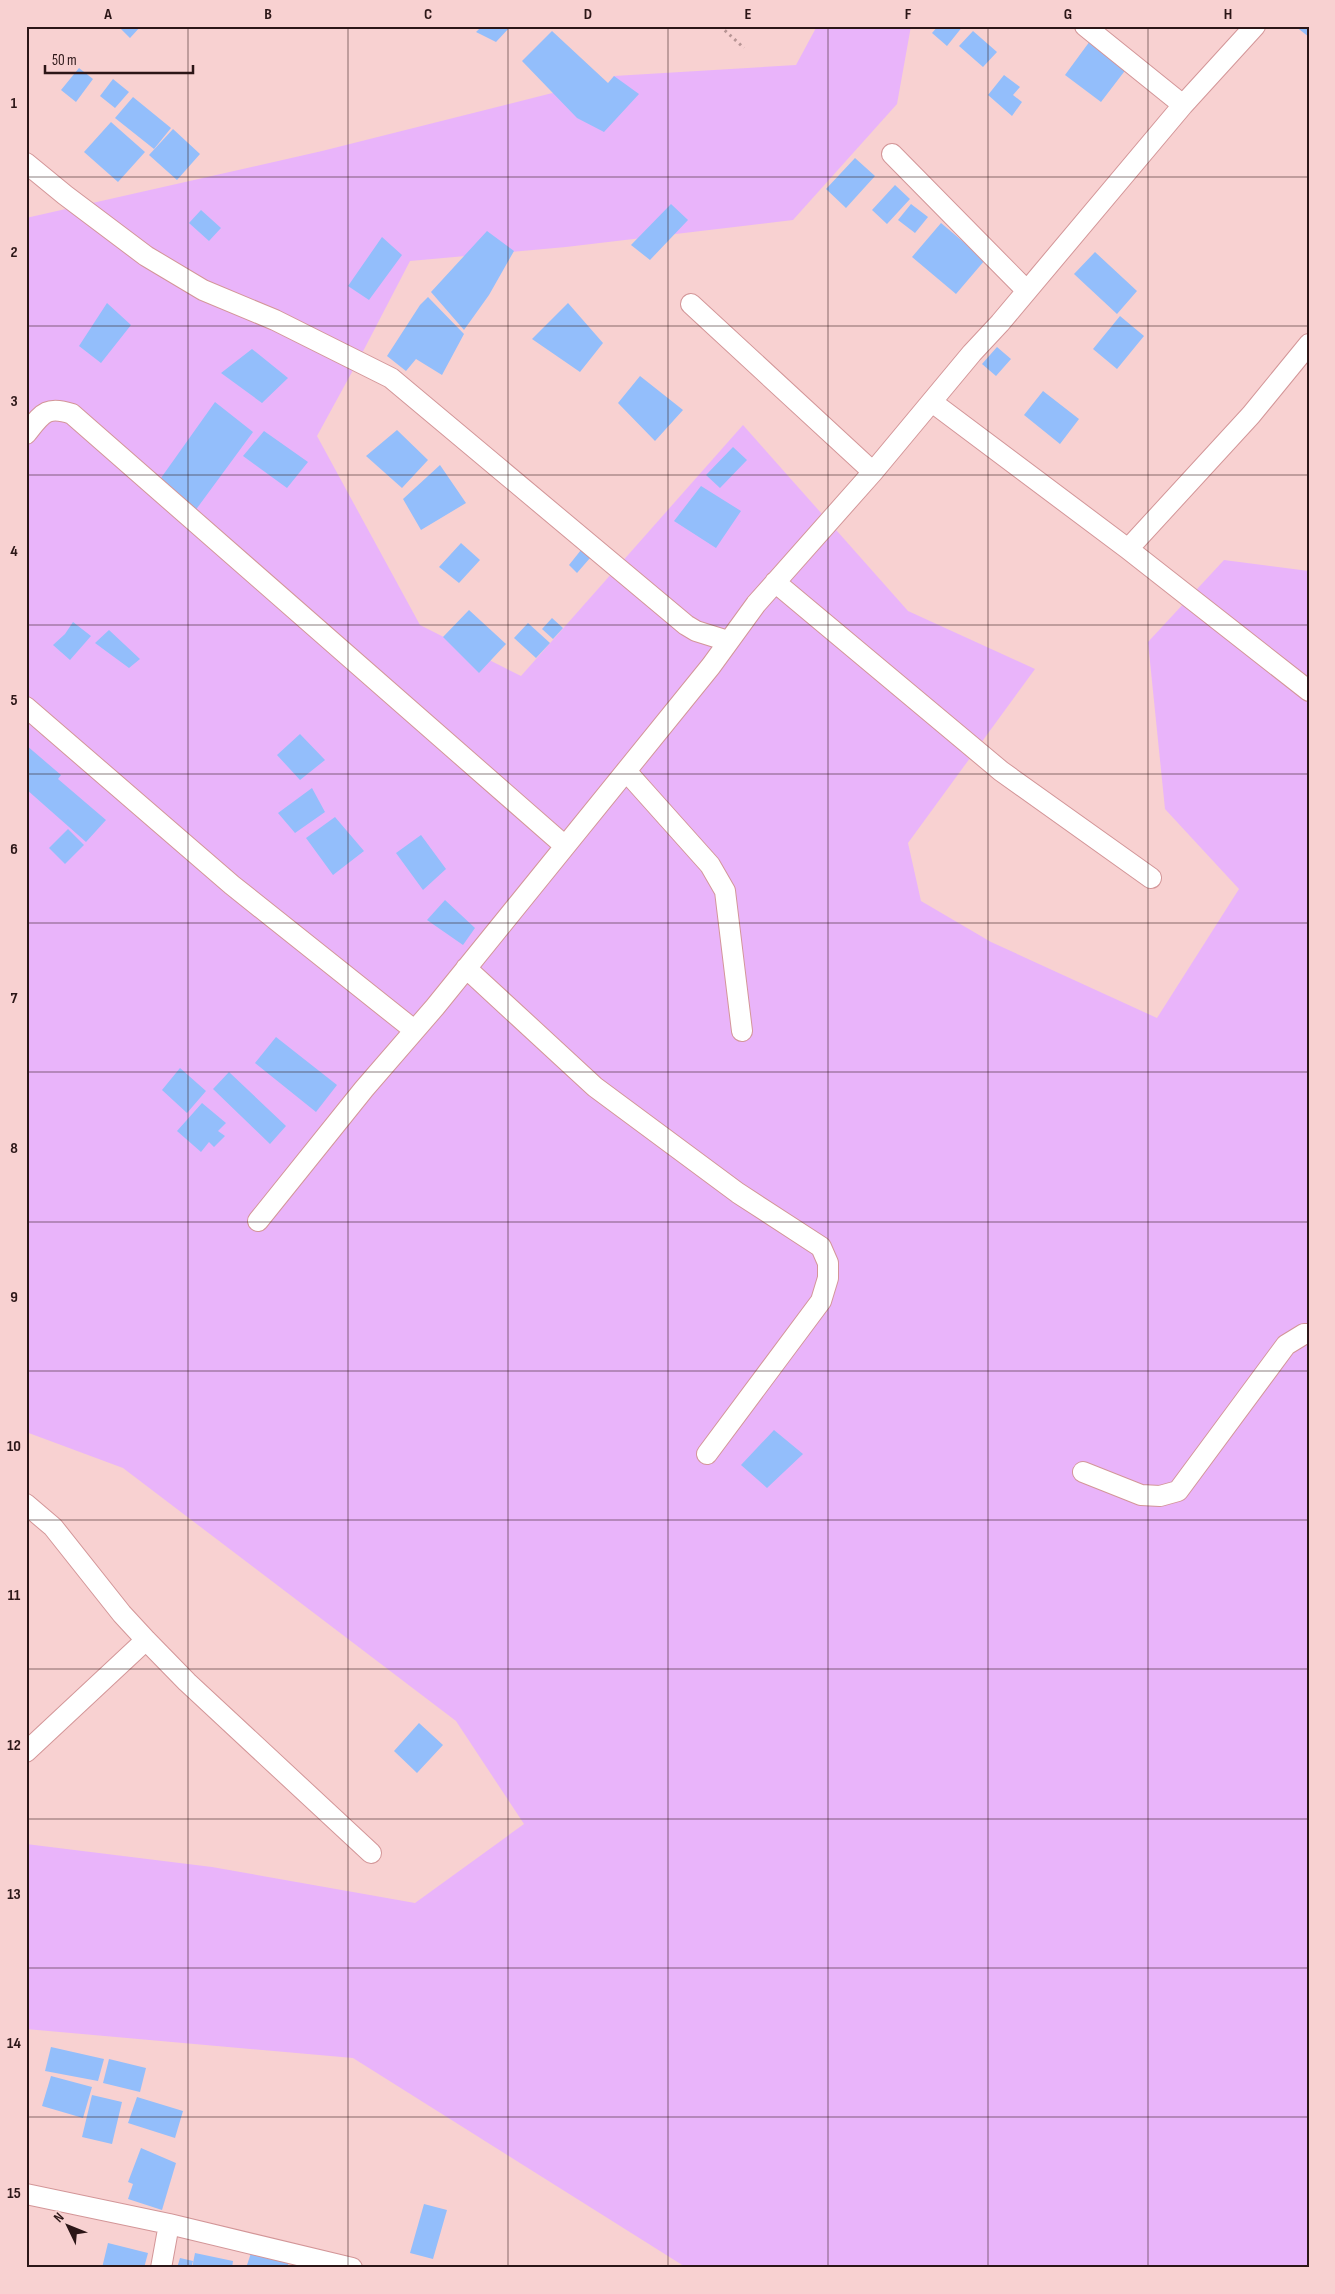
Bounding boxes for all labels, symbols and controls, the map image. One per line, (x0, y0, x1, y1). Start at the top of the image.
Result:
text: A (103, 5, 112, 24)
text: B (264, 5, 272, 24)
text: C (424, 5, 432, 24)
text: D (584, 5, 592, 24)
text: E (745, 5, 752, 24)
text: F (905, 5, 912, 24)
text: G (1064, 5, 1072, 24)
text: H (1224, 5, 1232, 24)
scale bar (45, 42, 192, 74)
text: 50 m (52, 51, 77, 70)
text: 1 (11, 94, 18, 113)
text: 2 (10, 243, 18, 262)
text: 3 (10, 392, 18, 411)
text: 4 (10, 542, 18, 561)
text: 5 (10, 691, 18, 710)
text: 6 (10, 840, 18, 859)
text: 7 (11, 989, 18, 1008)
text: 8 (10, 1139, 18, 1158)
text: 9 (10, 1288, 18, 1307)
text: 10 (7, 1437, 21, 1456)
text: 11 (8, 1586, 21, 1605)
text: 12 (7, 1736, 21, 1755)
text: 13 (7, 1885, 21, 1904)
text: 14 (7, 2034, 21, 2053)
text: 15 (7, 2184, 21, 2203)
north arrow (42, 2202, 92, 2252)
text: N (50, 2209, 68, 2226)

